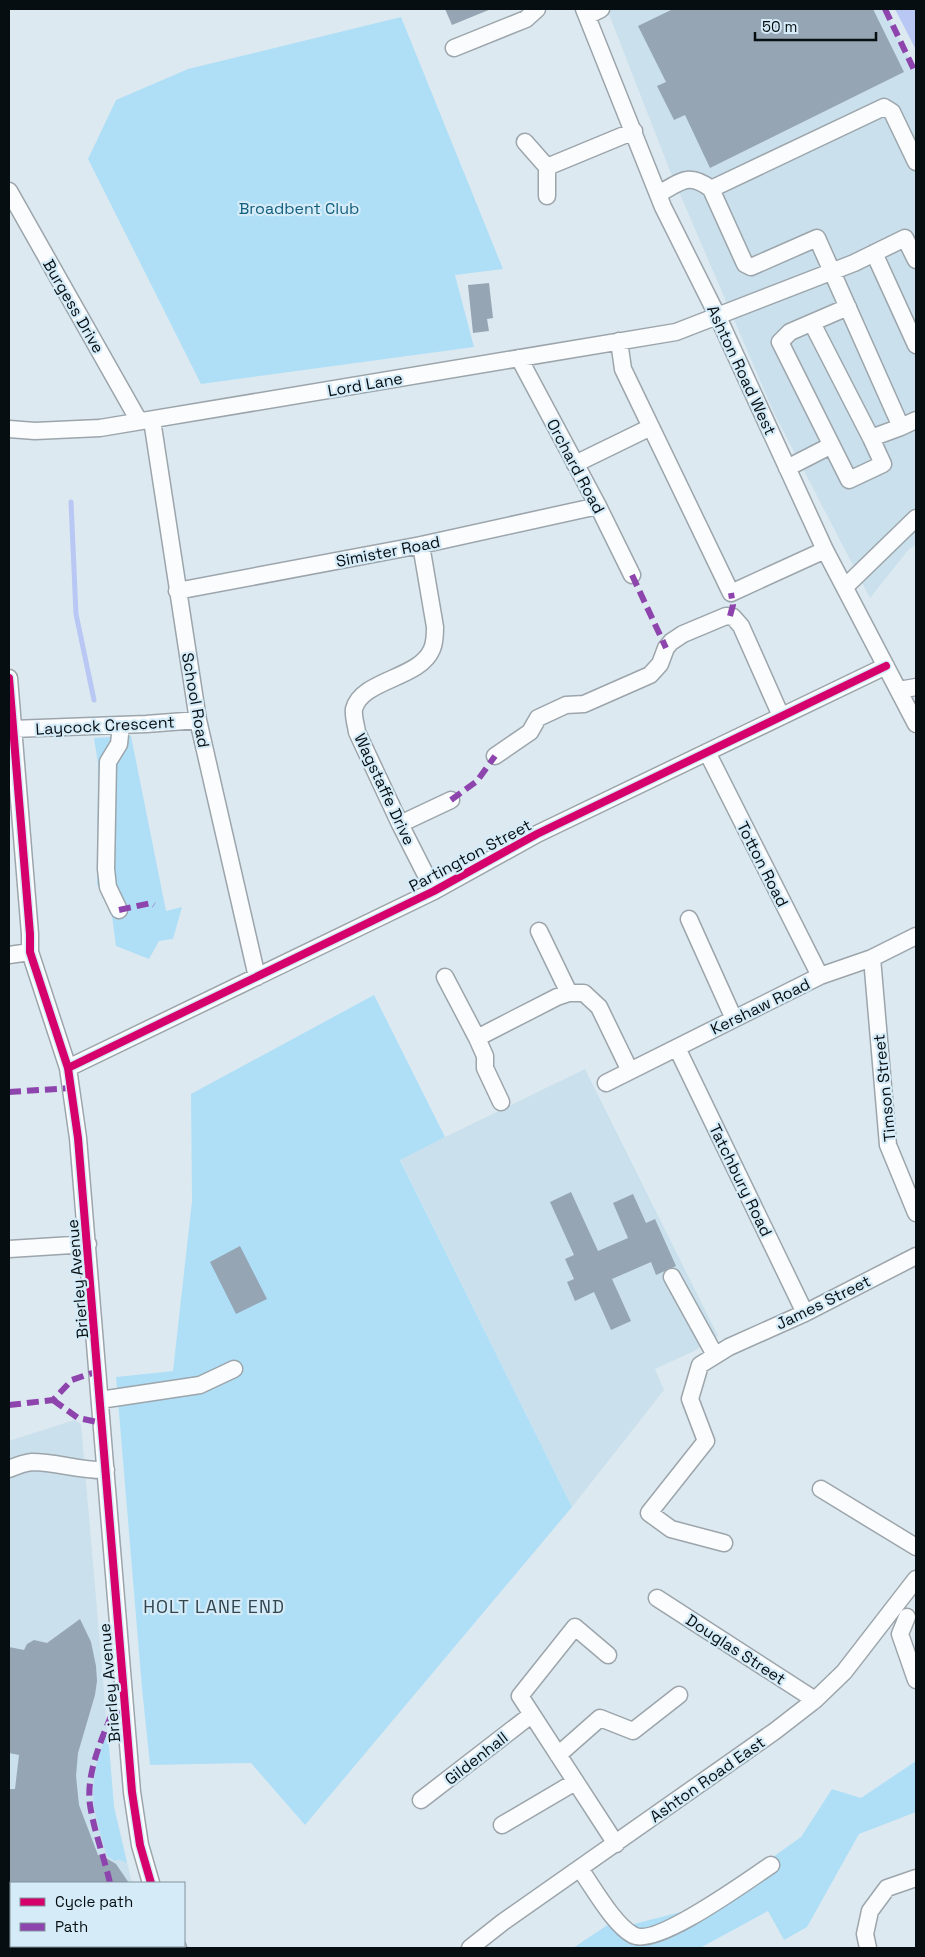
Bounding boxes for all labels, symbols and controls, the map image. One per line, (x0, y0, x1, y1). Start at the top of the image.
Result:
scale bar (755, 10, 876, 42)
text: 50 m (762, 17, 797, 36)
park label: Broadbent Club (239, 198, 359, 219)
street label: Burgess Drive (38, 255, 109, 357)
street label: Ashton Road West (702, 302, 781, 439)
street label: Lord Lane (326, 368, 404, 401)
street label: Orchard Road (542, 415, 609, 517)
street label: Simister Road (334, 531, 442, 572)
street label: School Road (177, 651, 214, 749)
street label: Laycock Crescent (35, 711, 175, 740)
street label: Wagstaffe Drive (349, 730, 420, 849)
street label: Partington Street (405, 814, 535, 897)
street label: Totton Road (732, 818, 793, 911)
street label: Kershaw Road (707, 973, 813, 1040)
street label: Timson Street (868, 1033, 901, 1143)
street label: Tatchbury Road (704, 1121, 777, 1240)
street label: Brierley Avenue (62, 1218, 93, 1339)
street label: James Street (772, 1270, 874, 1334)
district label: HOLT LANE END (143, 1595, 285, 1618)
street label: Douglas Street (682, 1609, 790, 1690)
street label: Brierley Avenue (94, 1622, 125, 1743)
street label: Gildenhall (440, 1727, 512, 1790)
street label: Ashton Road East (646, 1732, 769, 1827)
legend (10, 1882, 185, 1947)
text: Cycle path (55, 1892, 133, 1911)
text: Path (55, 1917, 88, 1936)

